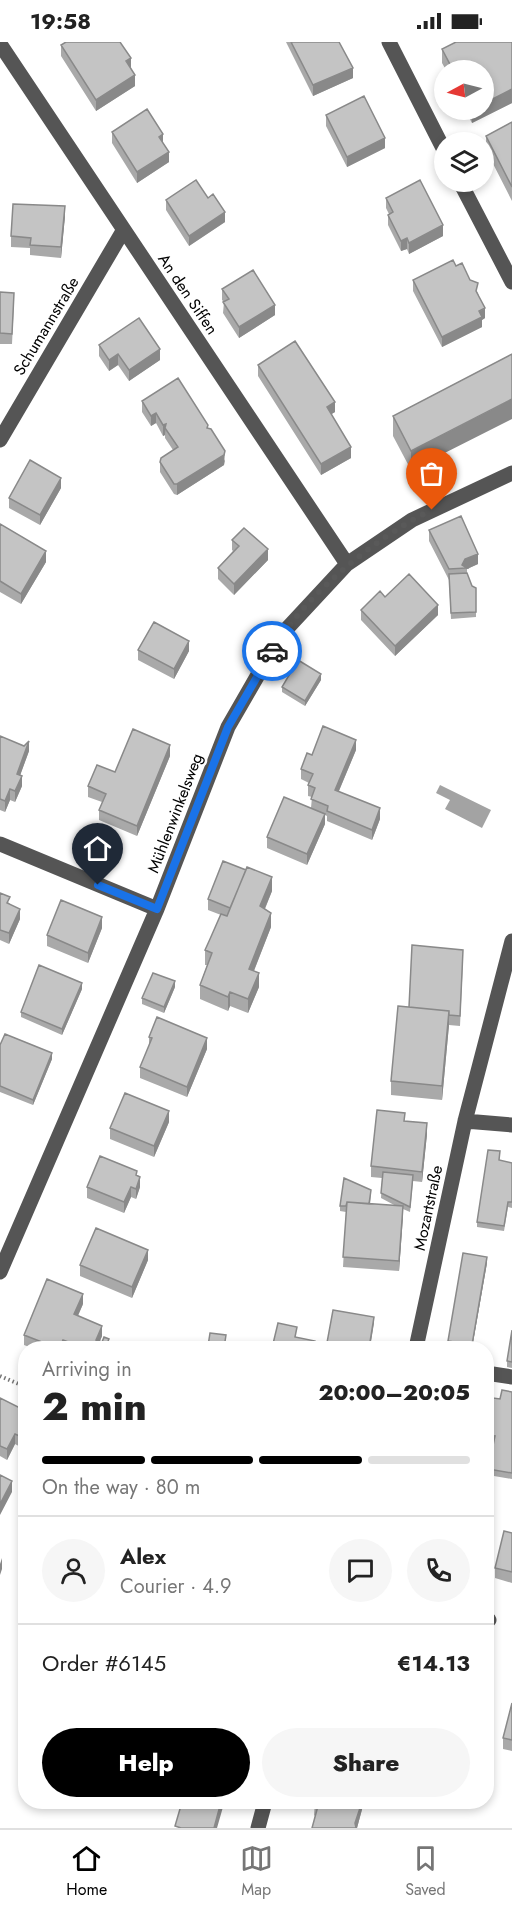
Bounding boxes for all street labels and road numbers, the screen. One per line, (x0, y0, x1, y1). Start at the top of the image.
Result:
street label: An den Siffen (152, 249, 224, 339)
street label: Schumannstraße (8, 273, 84, 379)
street label: Mühlenwinkelsweg (142, 750, 208, 876)
street label: Mozartstraße (408, 1163, 448, 1253)

